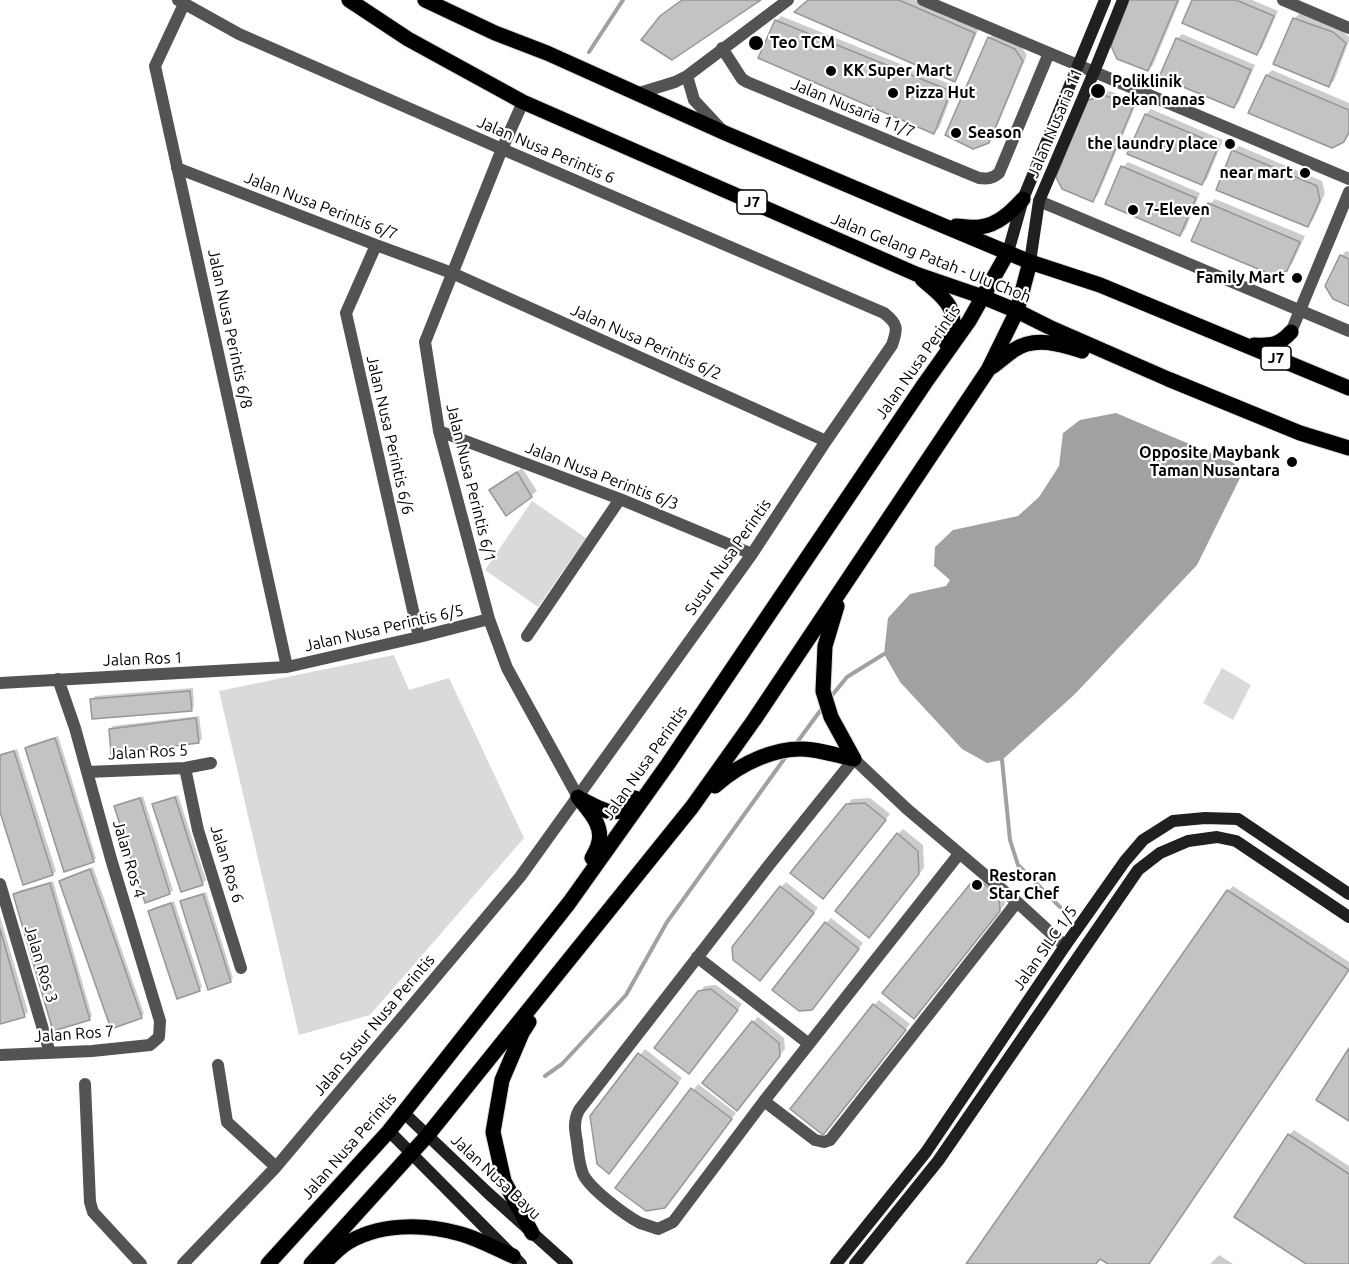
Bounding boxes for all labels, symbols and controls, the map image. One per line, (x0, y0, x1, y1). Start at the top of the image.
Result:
place label: Teo TCM (770, 33, 835, 53)
marker: Teo TCM (747, 34, 765, 52)
place label: KK Super Mart (843, 61, 952, 81)
marker: KK Super Mart (824, 64, 838, 78)
street label: Jalan Nusaria 11 (1023, 65, 1087, 181)
place label: Poliklinik pekan nanas (1112, 72, 1205, 110)
street label: Jalan Nusaria 11/7 (788, 74, 918, 142)
marker: Poliklinik pekan nanas (1089, 82, 1107, 100)
place label: Pizza Hut (905, 83, 975, 103)
marker: Pizza Hut (886, 86, 900, 100)
street label: Jalan Nusa Perintis 6 (474, 112, 618, 188)
place label: Season (968, 123, 1022, 143)
marker: Season (949, 126, 963, 140)
place label: the laundry place (1087, 134, 1218, 154)
marker: the laundry place (1223, 137, 1237, 151)
place label: near mart (1219, 163, 1293, 183)
marker: near mart (1298, 166, 1312, 180)
street label: Jalan Nusa Perintis 6/7 (242, 168, 400, 244)
road number: J7 (737, 190, 767, 214)
place label: 7-Eleven (1145, 200, 1210, 220)
marker: 7-Eleven (1126, 203, 1140, 217)
street label: Jalan Gelang Patah - Ulu Choh (828, 209, 1034, 307)
street label: Jalan Nusa Perintis 6/8 (204, 247, 256, 411)
place label: Family Mart (1196, 268, 1285, 288)
marker: Family Mart (1290, 271, 1304, 285)
street label: Jalan Nusa Perintis 6/2 (568, 300, 724, 384)
street label: Jalan Nusa Perintis (871, 301, 965, 423)
road number: J7 (1261, 346, 1291, 370)
street label: Jalan Nusa Perintis 6/6 (362, 354, 418, 516)
street label: Jalan Nusa Perintis 6/1 (442, 402, 500, 564)
street label: Jalan Nusa Perintis 6/3 (523, 438, 681, 514)
place label: Opposite Maybank Taman Nusantara (1139, 443, 1280, 481)
marker: Opposite Maybank Taman Nusantara (1285, 455, 1299, 469)
street label: Susur Nusa Perintis (681, 495, 775, 619)
street label: Jalan Nusa Perintis 6/5 (303, 600, 465, 656)
street label: Jalan Ros 1 (103, 648, 183, 670)
street label: Jalan Nusa Perintis (598, 702, 692, 824)
street label: Jalan Ros 5 (107, 740, 189, 764)
street label: Jalan Ros 4 (109, 818, 149, 900)
street label: Jalan Ros 6 (206, 823, 248, 905)
place label: Restoran Star Chef (989, 866, 1059, 904)
marker: Restoran Star Chef (970, 878, 984, 892)
street label: Jalan SILC 1/5 (1009, 902, 1081, 994)
street label: Jalan Ros 3 (20, 923, 62, 1005)
street label: Jalan Susur Nusa Perintis (309, 951, 439, 1099)
street label: Jalan Ros 7 (33, 1022, 115, 1046)
street label: Jalan Nusa Perintis (297, 1089, 401, 1203)
street label: Jalan Nusa Bayu (447, 1130, 545, 1224)

